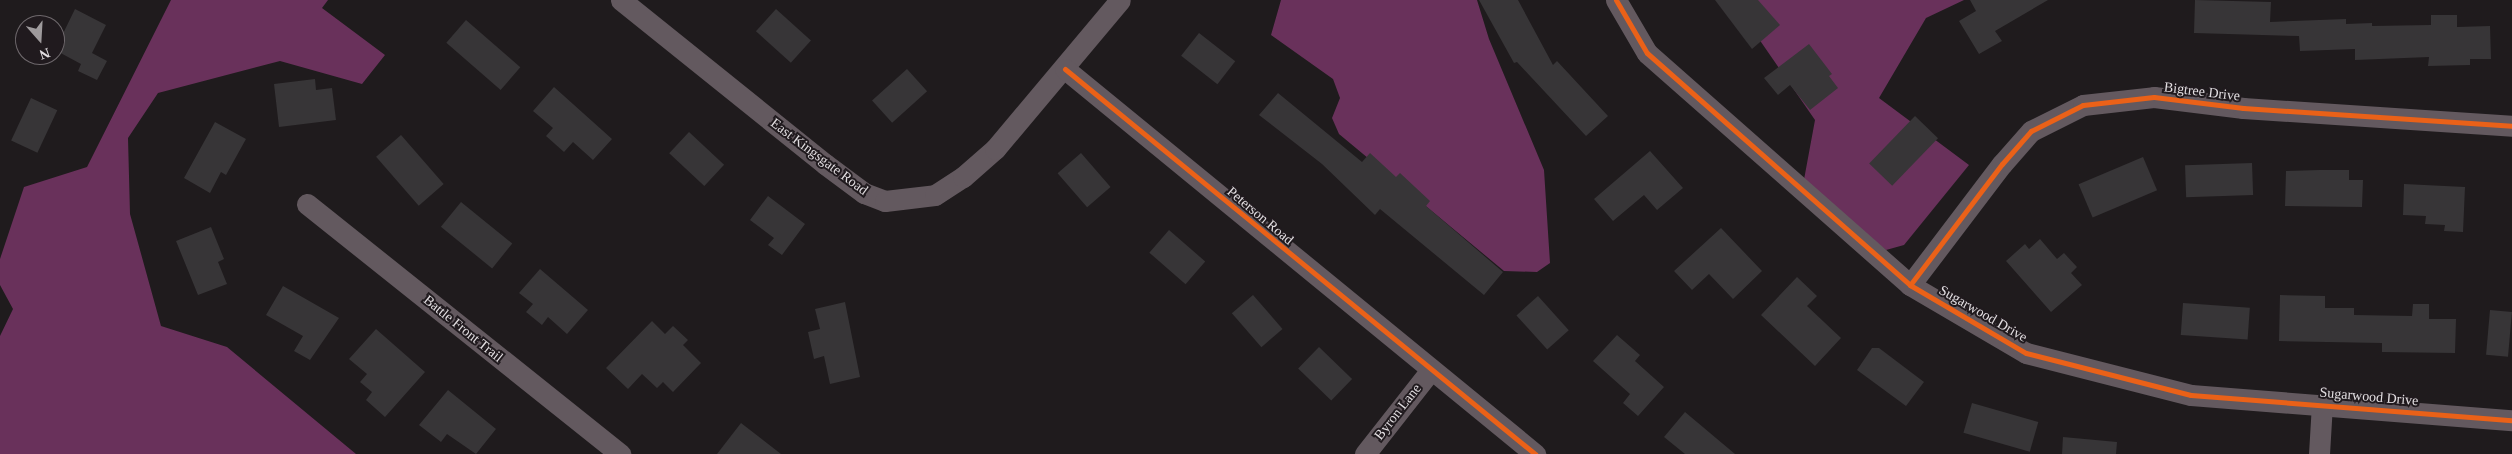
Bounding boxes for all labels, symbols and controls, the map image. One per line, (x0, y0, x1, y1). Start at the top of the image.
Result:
north arrow (15, 15, 65, 65)
text: N (37, 45, 52, 62)
street label: Bigtree Drive (2163, 79, 2241, 105)
street label: East Kingsgate Road (767, 115, 871, 199)
street label: Peterson Road (1223, 183, 1297, 249)
street label: Sugarwood Drive (1936, 282, 2030, 346)
street label: Battle Front Trail (420, 292, 506, 366)
street label: Byron Lane (1371, 381, 1425, 443)
street label: Sugarwood Drive (2319, 384, 2419, 410)

